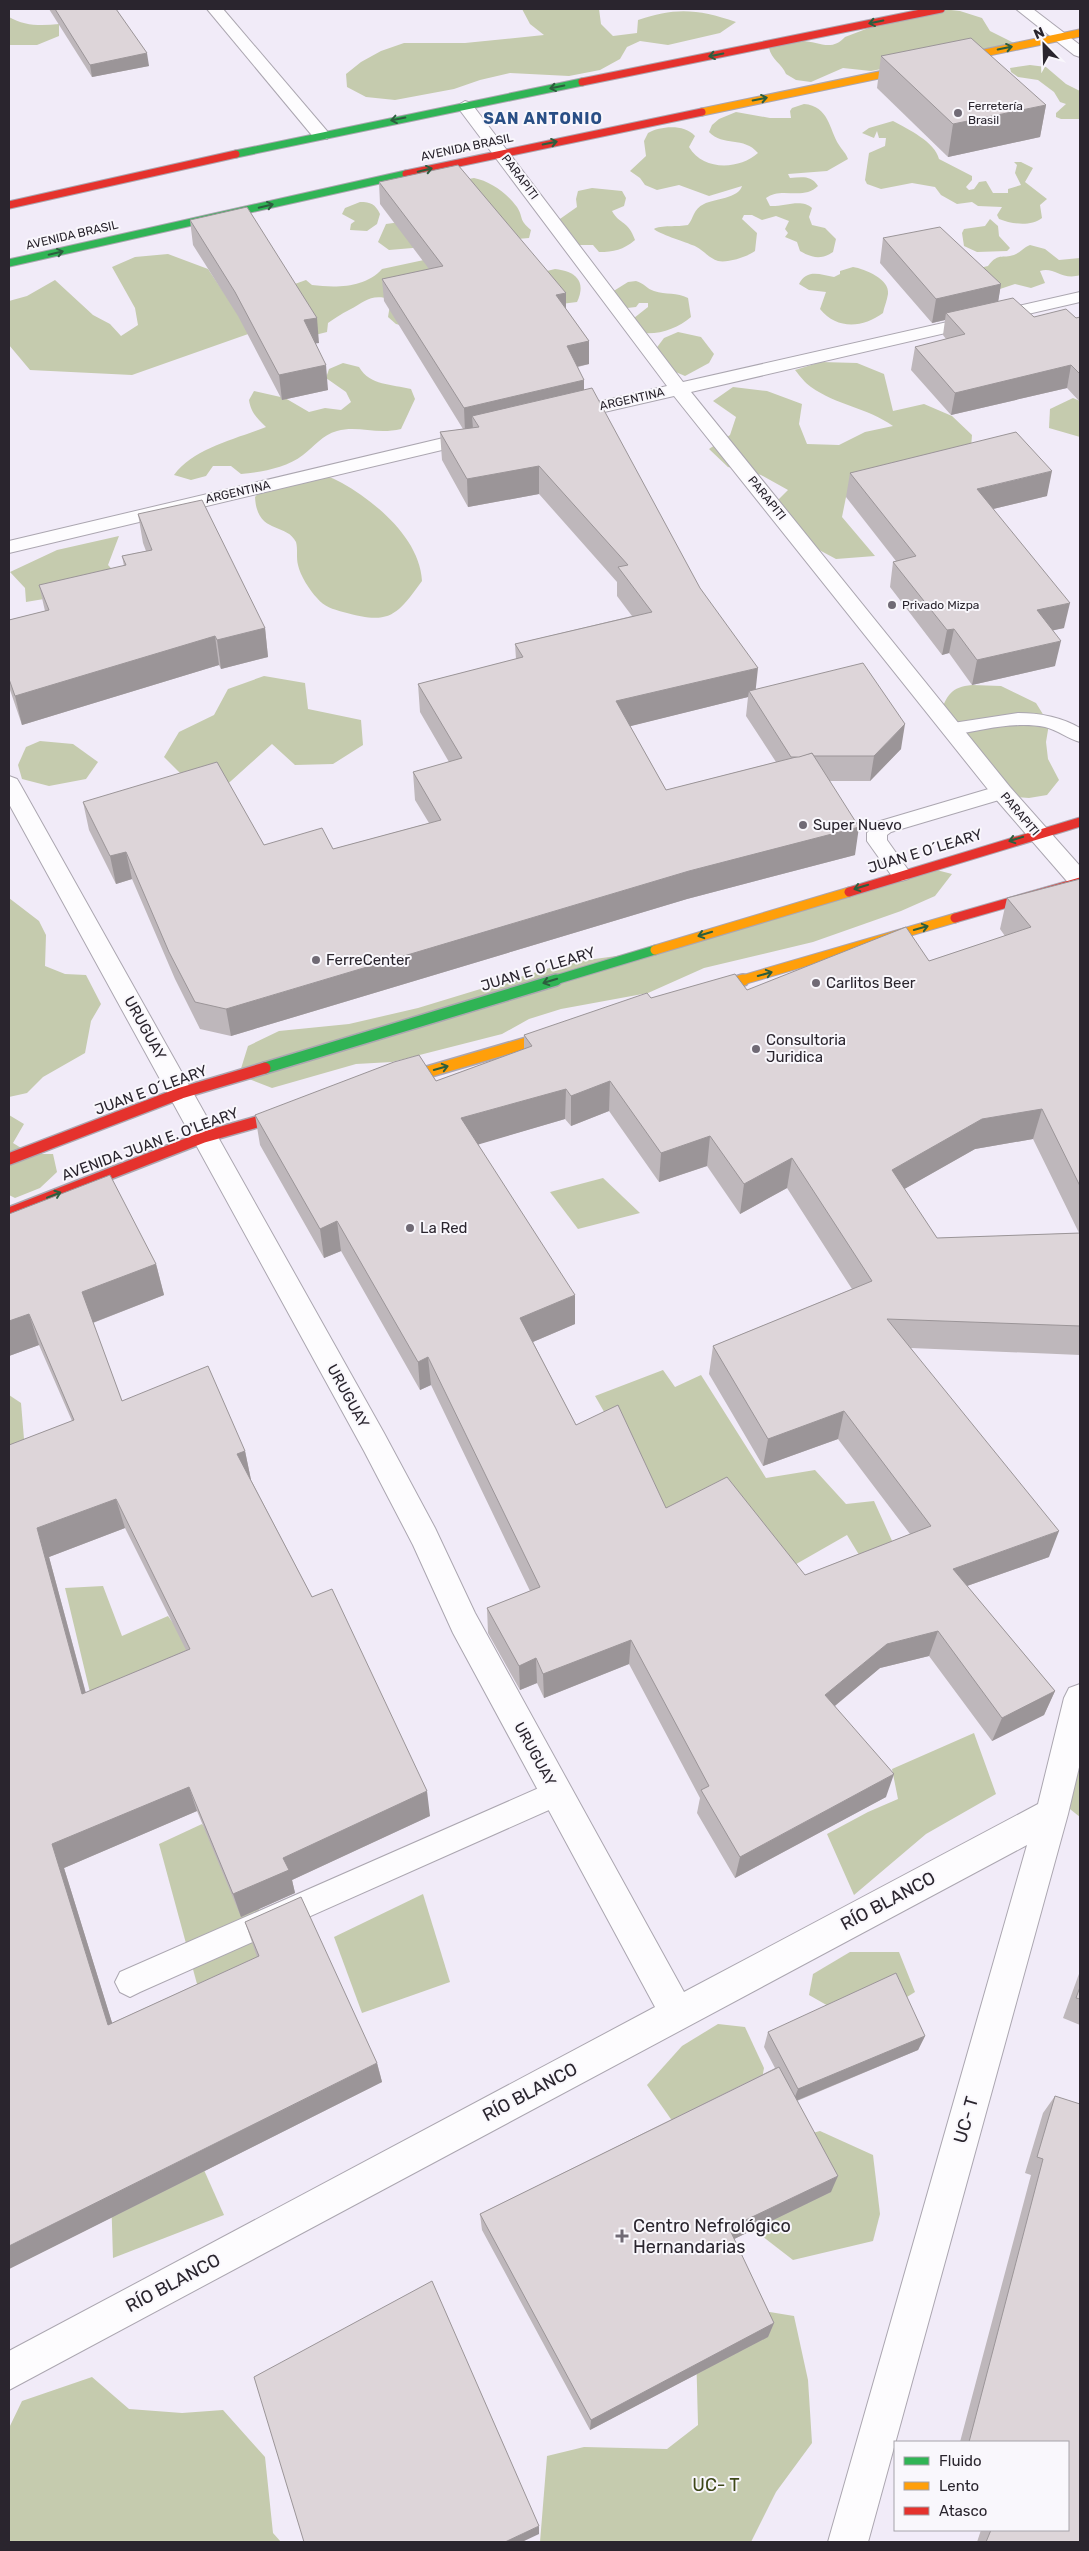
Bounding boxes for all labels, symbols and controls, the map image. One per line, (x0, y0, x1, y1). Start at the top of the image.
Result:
one-way arrow (868, 18, 884, 27)
north arrow (1019, 20, 1069, 70)
text: N (1031, 24, 1047, 43)
one-way arrow (997, 43, 1013, 53)
one-way arrow (709, 50, 725, 60)
one-way arrow (550, 83, 566, 92)
one-way arrow (752, 94, 768, 103)
place label: Ferretería Brasil (968, 99, 1023, 127)
marker: Ferretería Brasil (952, 107, 964, 119)
district label: SAN ANTONIO (483, 109, 603, 128)
one-way arrow (390, 115, 406, 125)
street label: AVENIDA BRASIL (419, 130, 515, 164)
one-way arrow (541, 138, 557, 147)
street label: PARAPITI (499, 152, 541, 202)
one-way arrow (416, 165, 432, 174)
one-way arrow (258, 201, 274, 210)
street label: AVENIDA BRASIL (24, 218, 120, 252)
one-way arrow (48, 248, 64, 257)
street label: ARGENTINA (598, 385, 666, 413)
street label: PARAPITI (745, 473, 789, 523)
street label: ARGENTINA (204, 478, 272, 506)
place label: Privado Mizpa (902, 598, 979, 612)
marker: Privado Mizpa (886, 599, 898, 611)
street label: PARAPITI (998, 789, 1042, 839)
place label: Super Nuevo (813, 816, 902, 834)
marker: Super Nuevo (797, 819, 809, 831)
street label: JUAN E O´LEARY (866, 825, 985, 877)
one-way arrow (1009, 835, 1025, 845)
one-way arrow (853, 882, 869, 892)
one-way arrow (913, 923, 929, 932)
one-way arrow (698, 929, 714, 939)
street label: JUAN E O´LEARY (479, 943, 598, 995)
place label: FerreCenter (326, 951, 410, 969)
marker: FerreCenter (310, 954, 322, 966)
one-way arrow (757, 968, 773, 978)
place label: Carlitos Beer (826, 974, 916, 992)
one-way arrow (542, 976, 558, 986)
marker: Carlitos Beer (810, 977, 822, 989)
street label: URUGUAY (120, 993, 170, 1063)
place label: Consultoria Juridica (766, 1031, 846, 1066)
marker: Consultoria Juridica (750, 1043, 762, 1055)
street label: JUAN E O´LEARY (92, 1061, 210, 1119)
one-way arrow (433, 1063, 449, 1073)
street label: AVENIDA JUAN E. O'LEARY (59, 1103, 241, 1184)
one-way arrow (46, 1190, 61, 1199)
place label: La Red (420, 1219, 467, 1237)
marker: La Red (404, 1222, 416, 1234)
street label: URUGUAY (323, 1361, 373, 1431)
street label: URUGUAY (510, 1719, 560, 1789)
street label: RÍO BLANCO (837, 1867, 939, 1935)
street label: RÍO BLANCO (479, 2058, 581, 2126)
street label: UC- T (949, 2094, 983, 2146)
place label: Centro Nefrológico Hernandarias (633, 2215, 791, 2258)
marker: Centro Nefrológico Hernandarias (615, 2229, 629, 2243)
street label: RÍO BLANCO (122, 2249, 224, 2317)
legend (894, 2441, 1069, 2531)
text: Fluido (939, 2452, 982, 2470)
park label: UC- T (692, 2474, 740, 2496)
text: Lento (939, 2477, 979, 2495)
text: Atasco (939, 2502, 987, 2520)

